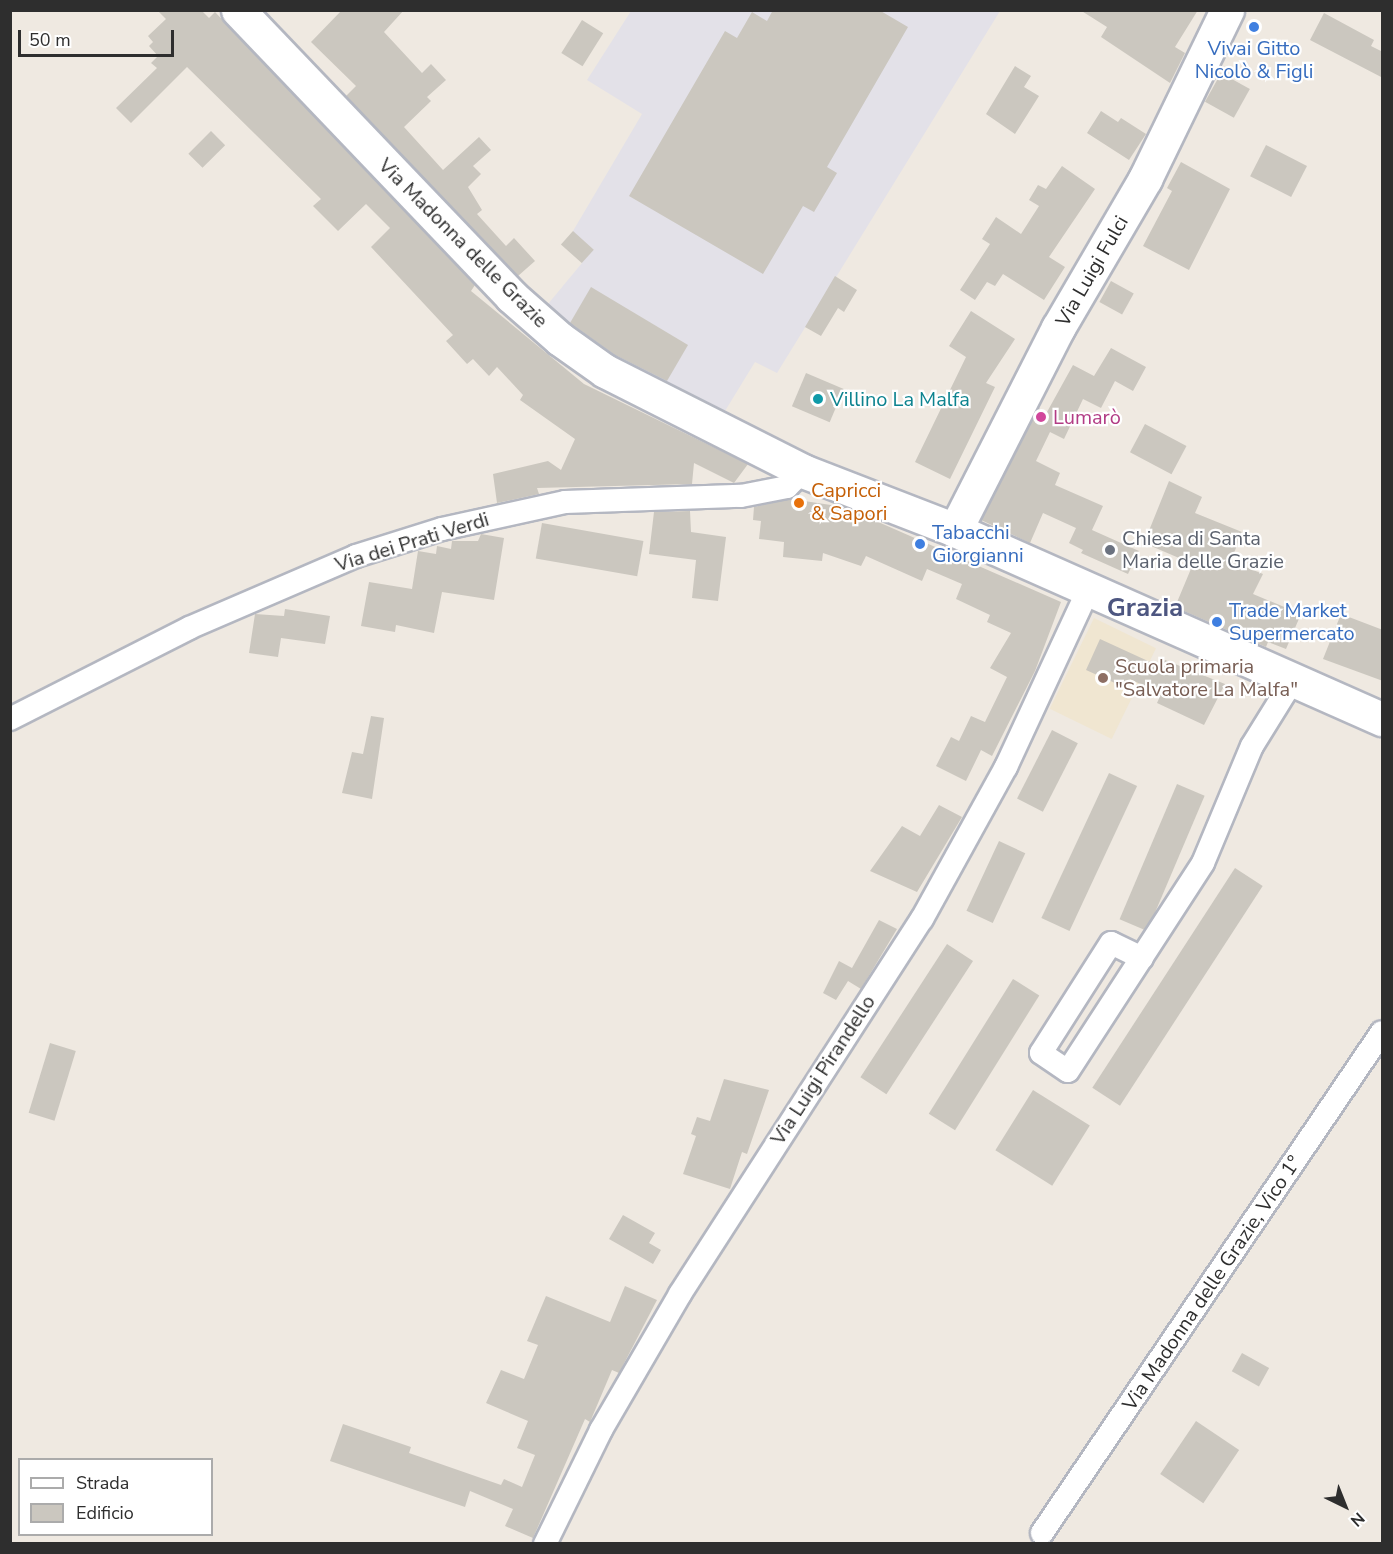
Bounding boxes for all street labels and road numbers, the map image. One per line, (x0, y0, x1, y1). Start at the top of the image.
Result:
street label: Via Madonna delle Grazie (373, 153, 553, 333)
street label: Via Luigi Fulci (1051, 211, 1133, 331)
street label: Via dei Prati Verdi (332, 507, 492, 577)
street label: Via Luigi Pirandello (766, 991, 880, 1149)
street label: Via Madonna delle Grazie, Vico 1° (1117, 1151, 1307, 1415)

